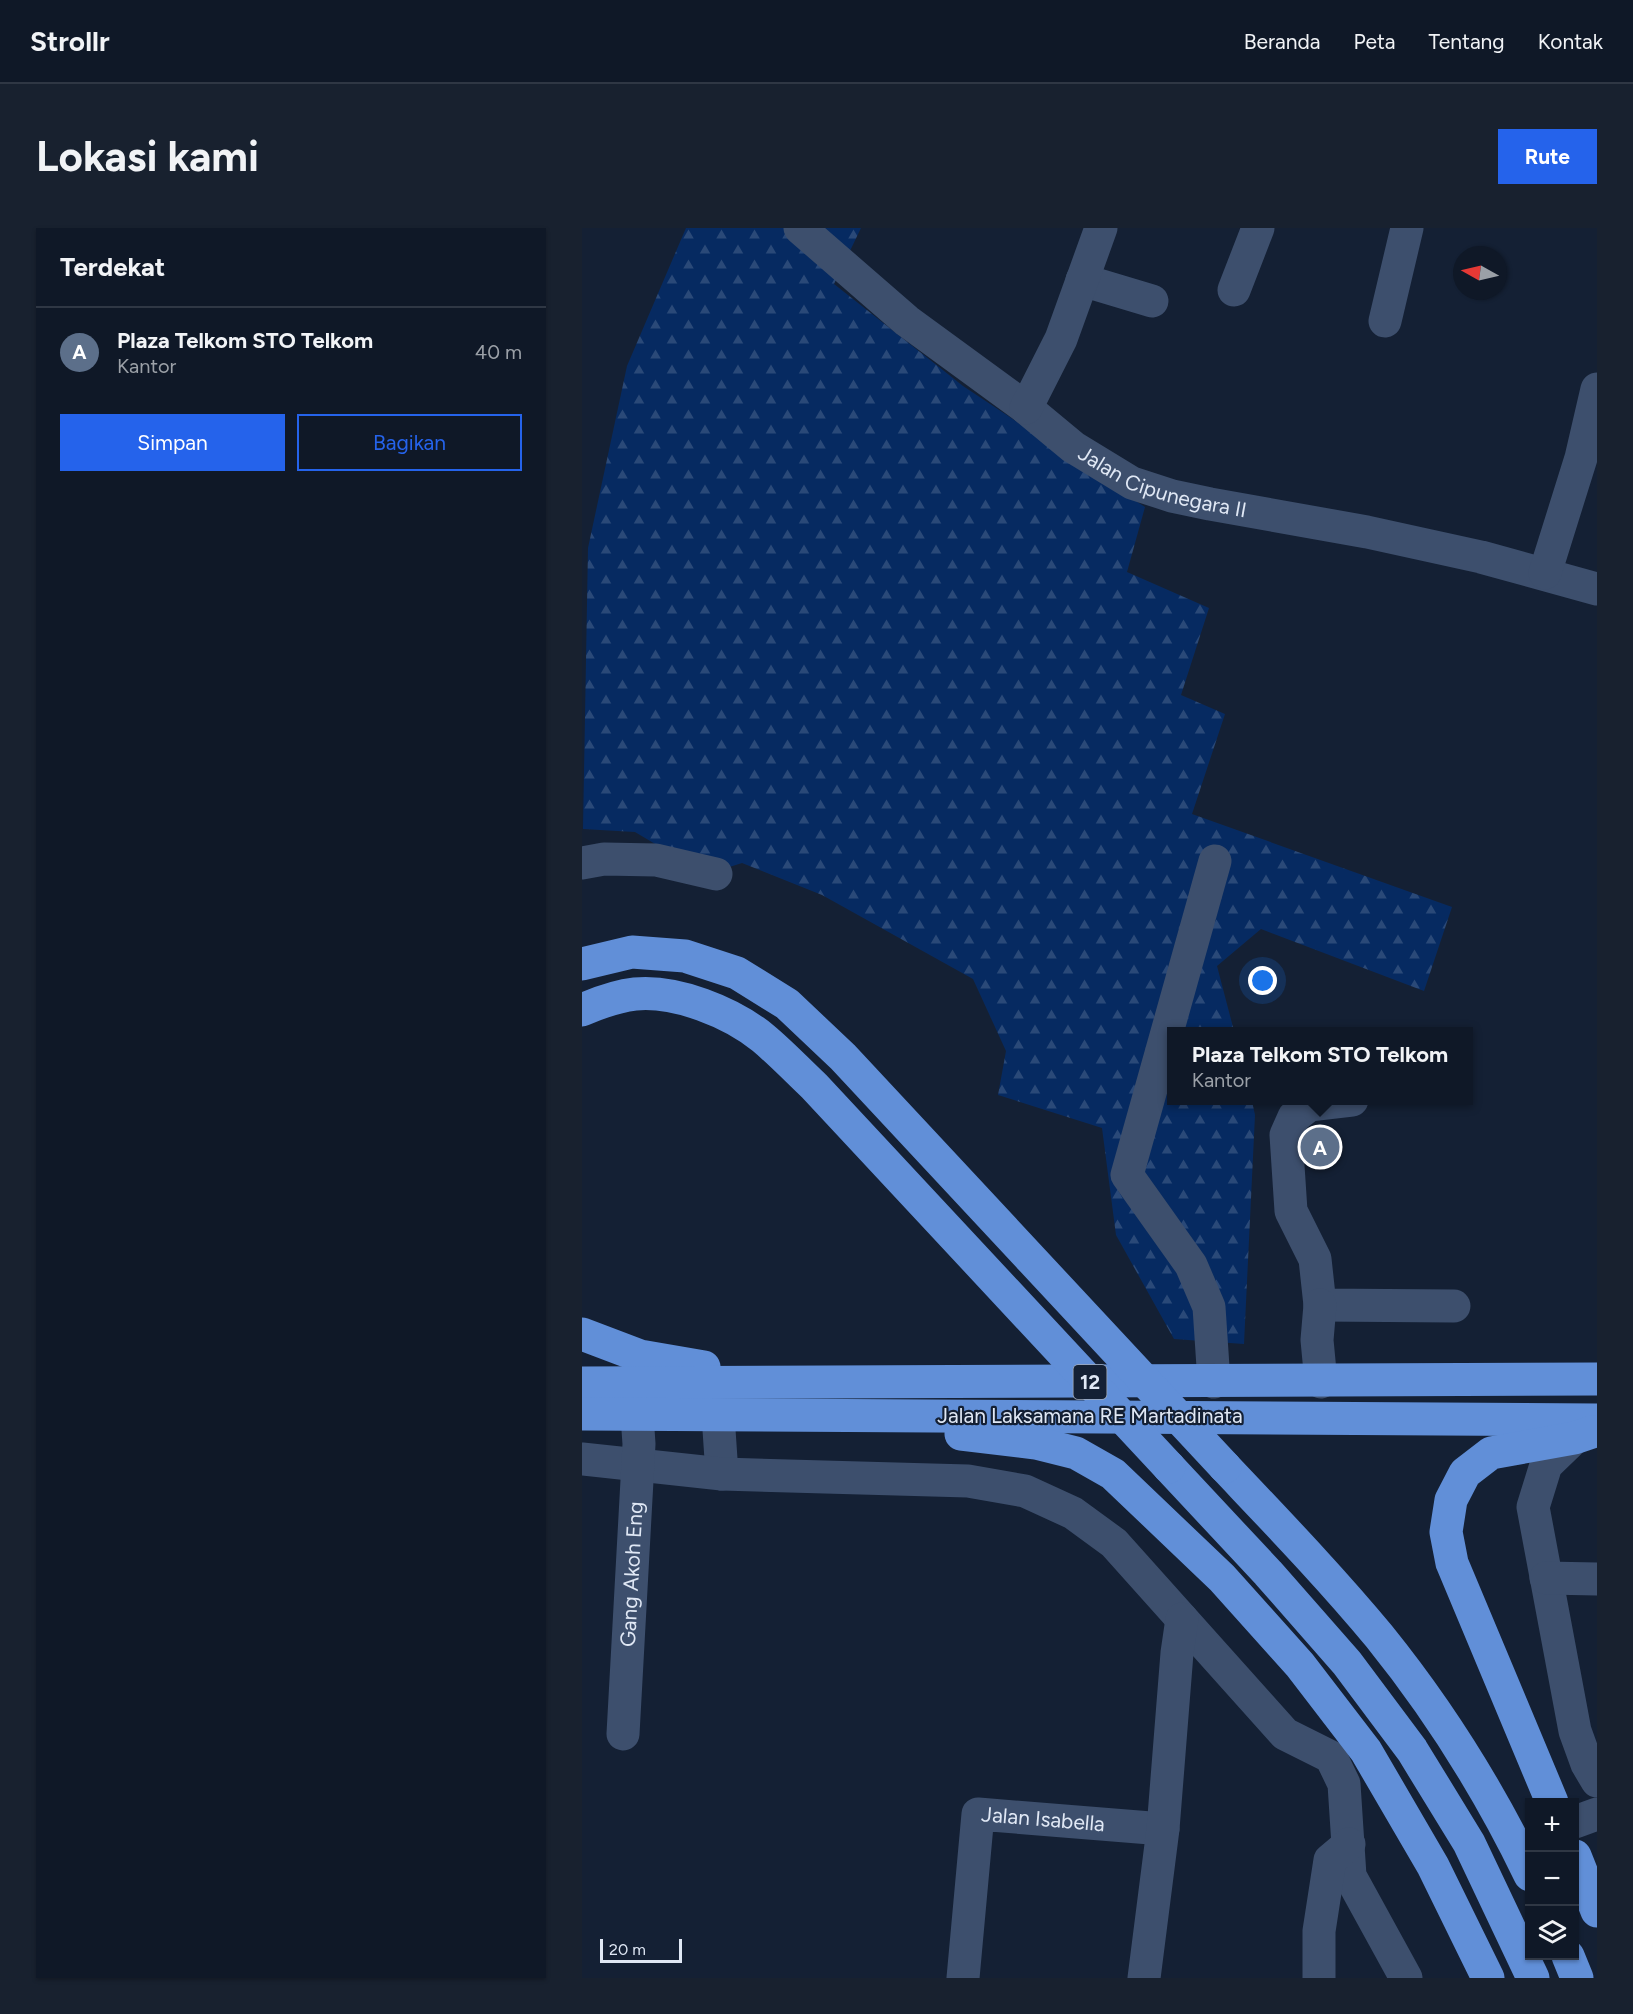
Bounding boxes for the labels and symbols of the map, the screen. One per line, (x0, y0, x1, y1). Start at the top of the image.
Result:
north arrow (1453, 246, 1507, 300)
street label: Jalan Cipunegara II (1074, 440, 1249, 522)
your location (1248, 966, 1277, 995)
pin: A (1300, 1124, 1340, 1170)
road number: 12 (1074, 1365, 1106, 1399)
street label: Jalan Laksamana RE Martadinata (937, 1403, 1243, 1428)
street label: Gang Akoh Eng (615, 1501, 648, 1648)
street label: Jalan Isabella (980, 1801, 1106, 1836)
scale bar (600, 1936, 682, 1964)

